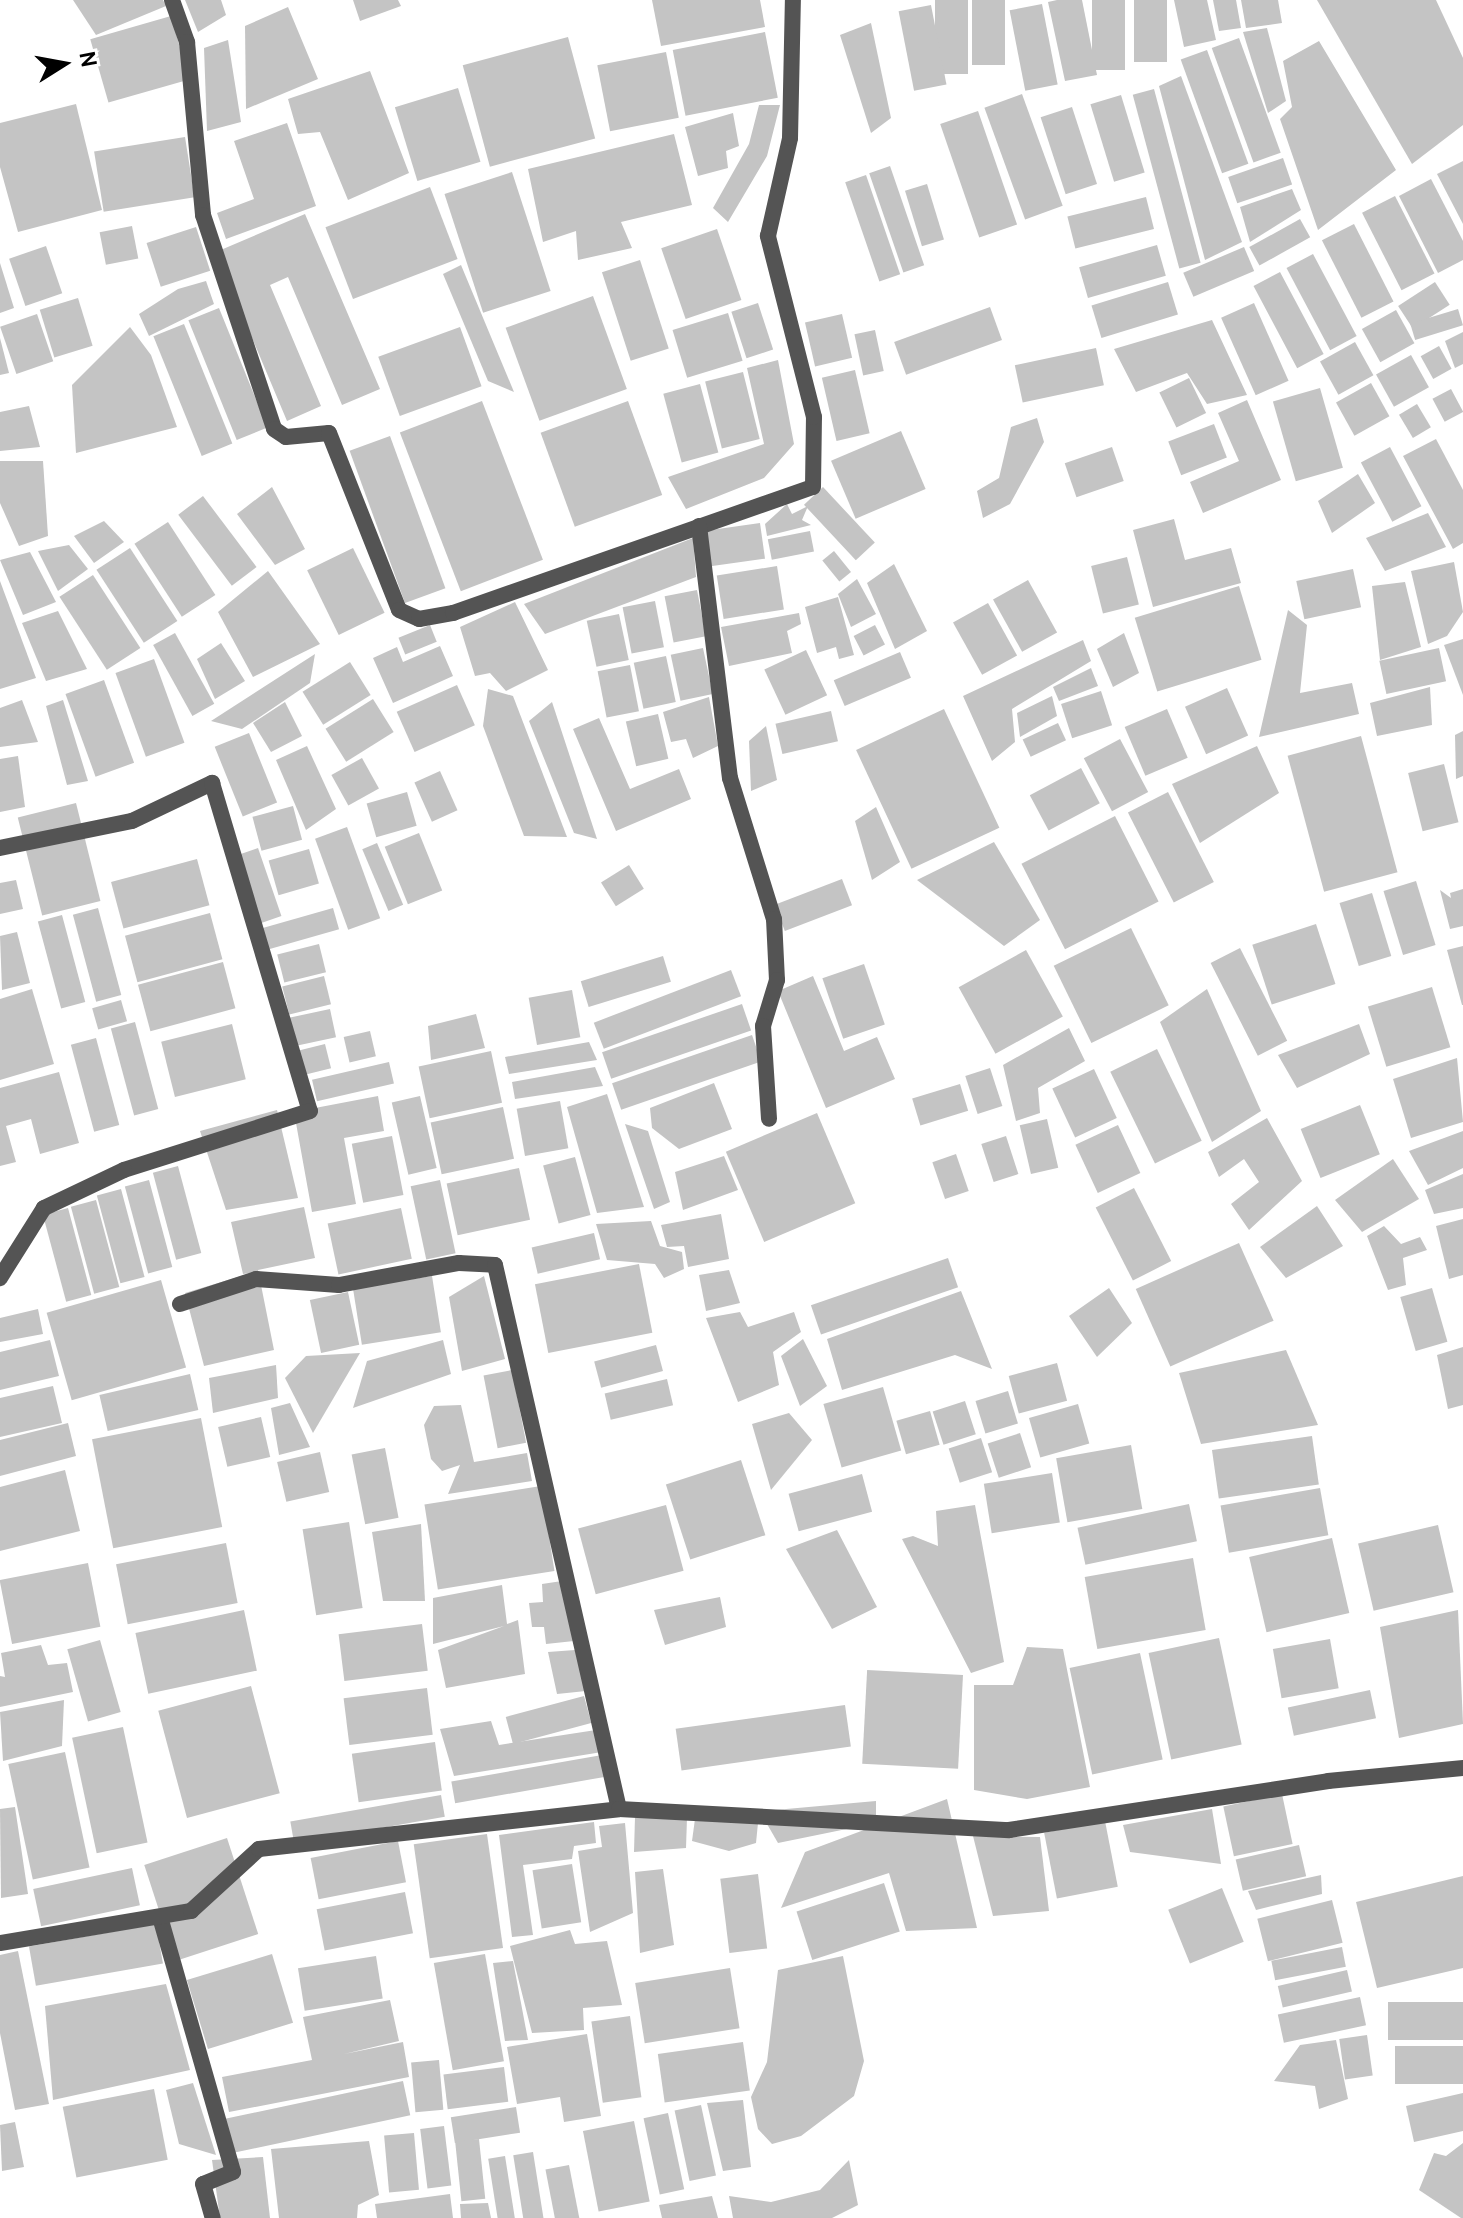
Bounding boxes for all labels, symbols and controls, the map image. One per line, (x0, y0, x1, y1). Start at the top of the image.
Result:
north arrow (24, 24, 104, 104)
text: N (73, 49, 103, 70)

